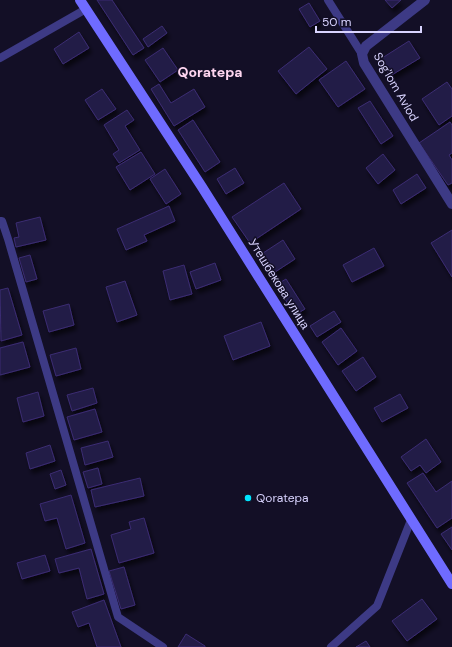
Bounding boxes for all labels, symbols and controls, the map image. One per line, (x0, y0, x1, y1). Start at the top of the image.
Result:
scale bar (316, 8, 421, 34)
text: 50 m (322, 14, 351, 30)
street label: Sog'lom Avlod (370, 50, 422, 124)
district label: Qoratepa (177, 63, 243, 81)
street label: Утешбекова улица (245, 236, 313, 333)
place label: Qoratepa (256, 490, 309, 506)
marker: Qoratepa (243, 493, 253, 503)

